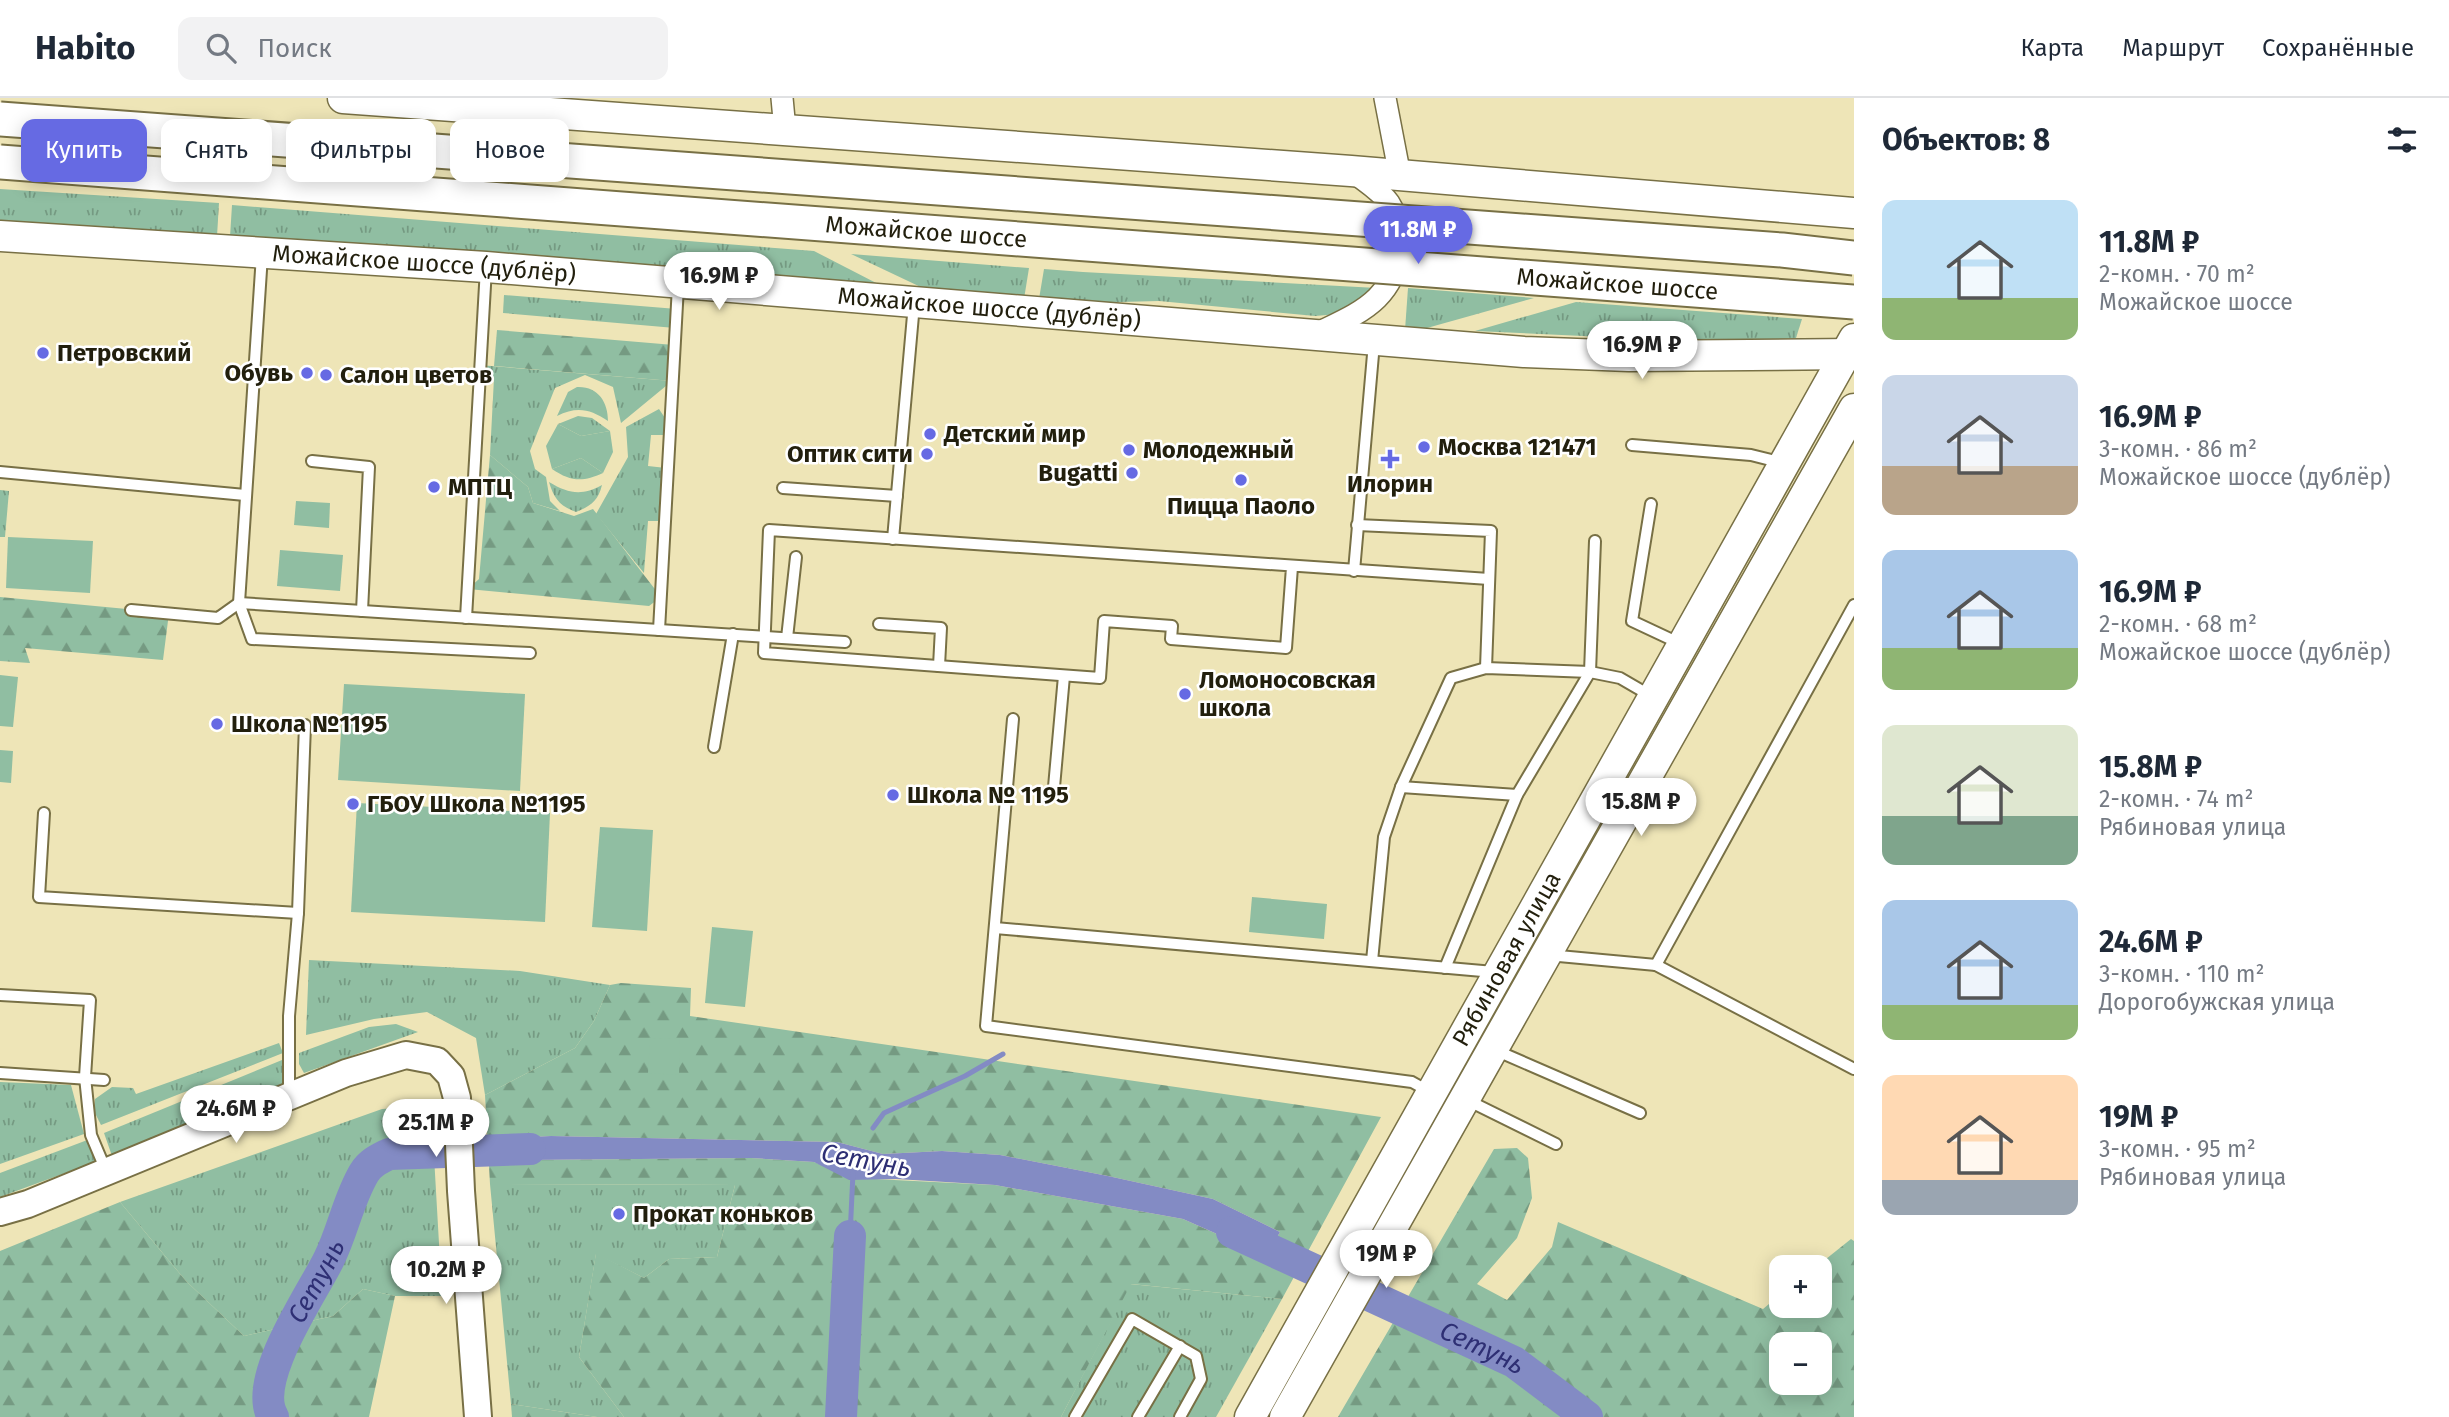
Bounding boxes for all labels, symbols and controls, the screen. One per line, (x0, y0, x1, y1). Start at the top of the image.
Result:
search box (178, 17, 668, 80)
text: Habito (35, 28, 136, 68)
icon: search (202, 29, 240, 67)
text: Поиск (258, 33, 332, 64)
text: Карта (2021, 34, 2084, 62)
text: Маршрут (2122, 34, 2224, 62)
text: Сохранённые (2262, 34, 2414, 62)
chip: Купить (21, 119, 147, 182)
chip: Снять (161, 119, 272, 182)
chip: Фильтры (286, 119, 436, 182)
chip: Новое (450, 119, 569, 182)
icon: filters (2383, 121, 2421, 159)
text: Объектов: 8 (1882, 122, 2050, 158)
pin: 11.8M ₽ (1353, 206, 1483, 266)
street label: Можайское шоссе (824, 210, 1028, 254)
text: 11.8M ₽ (1379, 215, 1457, 243)
text: 11.8M ₽ (2099, 224, 2199, 260)
icon: home (1938, 228, 2022, 312)
street label: Можайское шоссе (дублёр) (271, 239, 577, 288)
pin: 16.9M ₽ (654, 252, 784, 312)
text: 2-комн. · 70 m² (2099, 260, 2255, 288)
text: 16.9M ₽ (680, 261, 758, 289)
street label: Можайское шоссе (1515, 263, 1719, 306)
street label: Можайское шоссе (дублёр) (837, 282, 1142, 335)
text: Можайское шоссе (2099, 288, 2293, 316)
pin: 16.9M ₽ (1577, 322, 1707, 381)
text: 16.9M ₽ (1603, 330, 1681, 358)
place label: Петровский (57, 339, 191, 367)
marker: Петровский (35, 345, 51, 361)
place label: Обувь (225, 359, 293, 387)
place label: Салон цветов (340, 361, 492, 389)
marker: Обувь (299, 365, 315, 381)
marker: Салон цветов (318, 367, 334, 383)
text: 16.9M ₽ (2099, 399, 2202, 435)
icon: home (1938, 403, 2022, 487)
place label: Детский мир (943, 420, 1086, 448)
marker: Детский мир (922, 426, 938, 442)
place label: Москва 121471 (1438, 433, 1597, 461)
text: 3-комн. · 86 m² (2099, 435, 2257, 463)
place label: Молодежный (1143, 436, 1294, 464)
marker: Москва 121471 (1416, 439, 1432, 455)
place label: Оптик сити (787, 440, 913, 468)
marker: Молодежный (1121, 442, 1137, 458)
marker: Оптик сити (919, 446, 935, 462)
marker: Илорин (1382, 451, 1398, 467)
place label: Bugatti (1038, 459, 1118, 487)
text: Можайское шоссе (дублёр) (2099, 463, 2390, 491)
marker: Bugatti (1124, 465, 1140, 481)
place label: Илорин (1347, 470, 1433, 498)
marker: Пицца Паоло (1233, 472, 1249, 488)
place label: МПТЦ (448, 473, 513, 501)
marker: МПТЦ (426, 479, 442, 495)
place label: Пицца Паоло (1167, 492, 1315, 520)
text: 16.9M ₽ (2099, 574, 2202, 610)
icon: home (1938, 578, 2022, 662)
text: 2-комн. · 68 m² (2099, 610, 2257, 638)
text: Можайское шоссе (дублёр) (2099, 638, 2390, 666)
place label: Ломоносовская школа (1199, 666, 1376, 722)
marker: Ломоносовская школа (1177, 686, 1193, 702)
place label: Школа №1195 (231, 710, 387, 738)
marker: Школа №1195 (209, 716, 225, 732)
text: 15.8M ₽ (2099, 749, 2202, 785)
icon: home (1938, 753, 2022, 837)
pin: 15.8M ₽ (1576, 778, 1706, 838)
place label: Школа № 1195 (907, 781, 1069, 809)
text: 2-комн. · 74 m² (2099, 785, 2254, 813)
marker: Школа № 1195 (885, 787, 901, 803)
text: 15.8M ₽ (1601, 787, 1681, 815)
place label: ГБОУ Школа №1195 (367, 790, 586, 818)
marker: ГБОУ Школа №1195 (345, 796, 361, 812)
text: Рябиновая улица (2099, 813, 2286, 841)
street label: Рябиновая улица (1447, 867, 1567, 1051)
text: 24.6M ₽ (2099, 924, 2203, 960)
icon: home (1938, 928, 2022, 1012)
text: 3-комн. · 110 m² (2099, 960, 2265, 988)
text: Дорогобужская улица (2099, 988, 2335, 1016)
pin: 24.6M ₽ (171, 1086, 301, 1145)
text: 24.6M ₽ (196, 1094, 276, 1122)
text: 19M ₽ (2099, 1099, 2178, 1135)
pin: 25.1M ₽ (371, 1100, 501, 1159)
icon: home (1938, 1103, 2022, 1187)
text: 25.1M ₽ (398, 1108, 474, 1136)
text: 3-комн. · 95 m² (2099, 1135, 2256, 1163)
water label: Сетунь (819, 1137, 913, 1184)
text: Рябиновая улица (2099, 1163, 2286, 1191)
place label: Прокат коньков (633, 1200, 813, 1228)
marker: Прокат коньков (611, 1206, 627, 1222)
pin: 19M ₽ (1337, 1230, 1435, 1290)
water label: Сетунь (281, 1235, 352, 1329)
text: 19M ₽ (1356, 1239, 1416, 1267)
pin: 10.2M ₽ (381, 1246, 511, 1306)
text: 10.2M ₽ (407, 1255, 485, 1283)
map controls (1769, 1255, 1832, 1395)
button: + (1769, 1255, 1832, 1318)
water label: Сетунь (1435, 1315, 1532, 1381)
button: − (1769, 1332, 1832, 1395)

